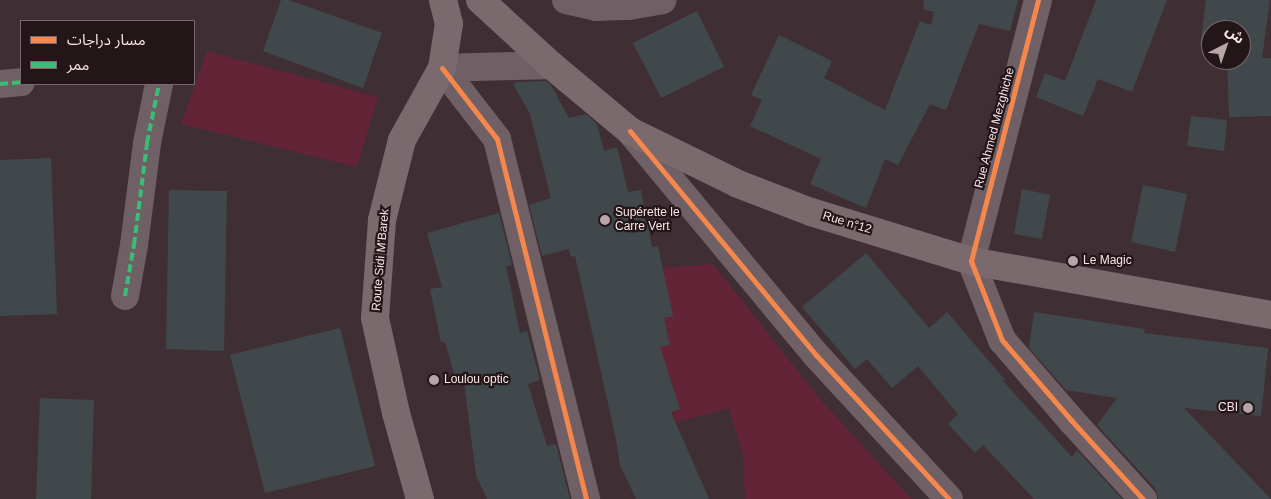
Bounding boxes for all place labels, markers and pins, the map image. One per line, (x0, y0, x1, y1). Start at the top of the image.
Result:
place label: Supérette le Carre Vert (615, 206, 680, 234)
marker: Supérette le Carre Vert (599, 214, 611, 226)
place label: Le Magic (1083, 254, 1132, 268)
marker: Le Magic (1067, 255, 1079, 267)
place label: Loulou optic (444, 373, 509, 387)
marker: Loulou optic (428, 374, 440, 386)
place label: CBI (1218, 401, 1238, 415)
marker: CBI (1242, 402, 1254, 414)

